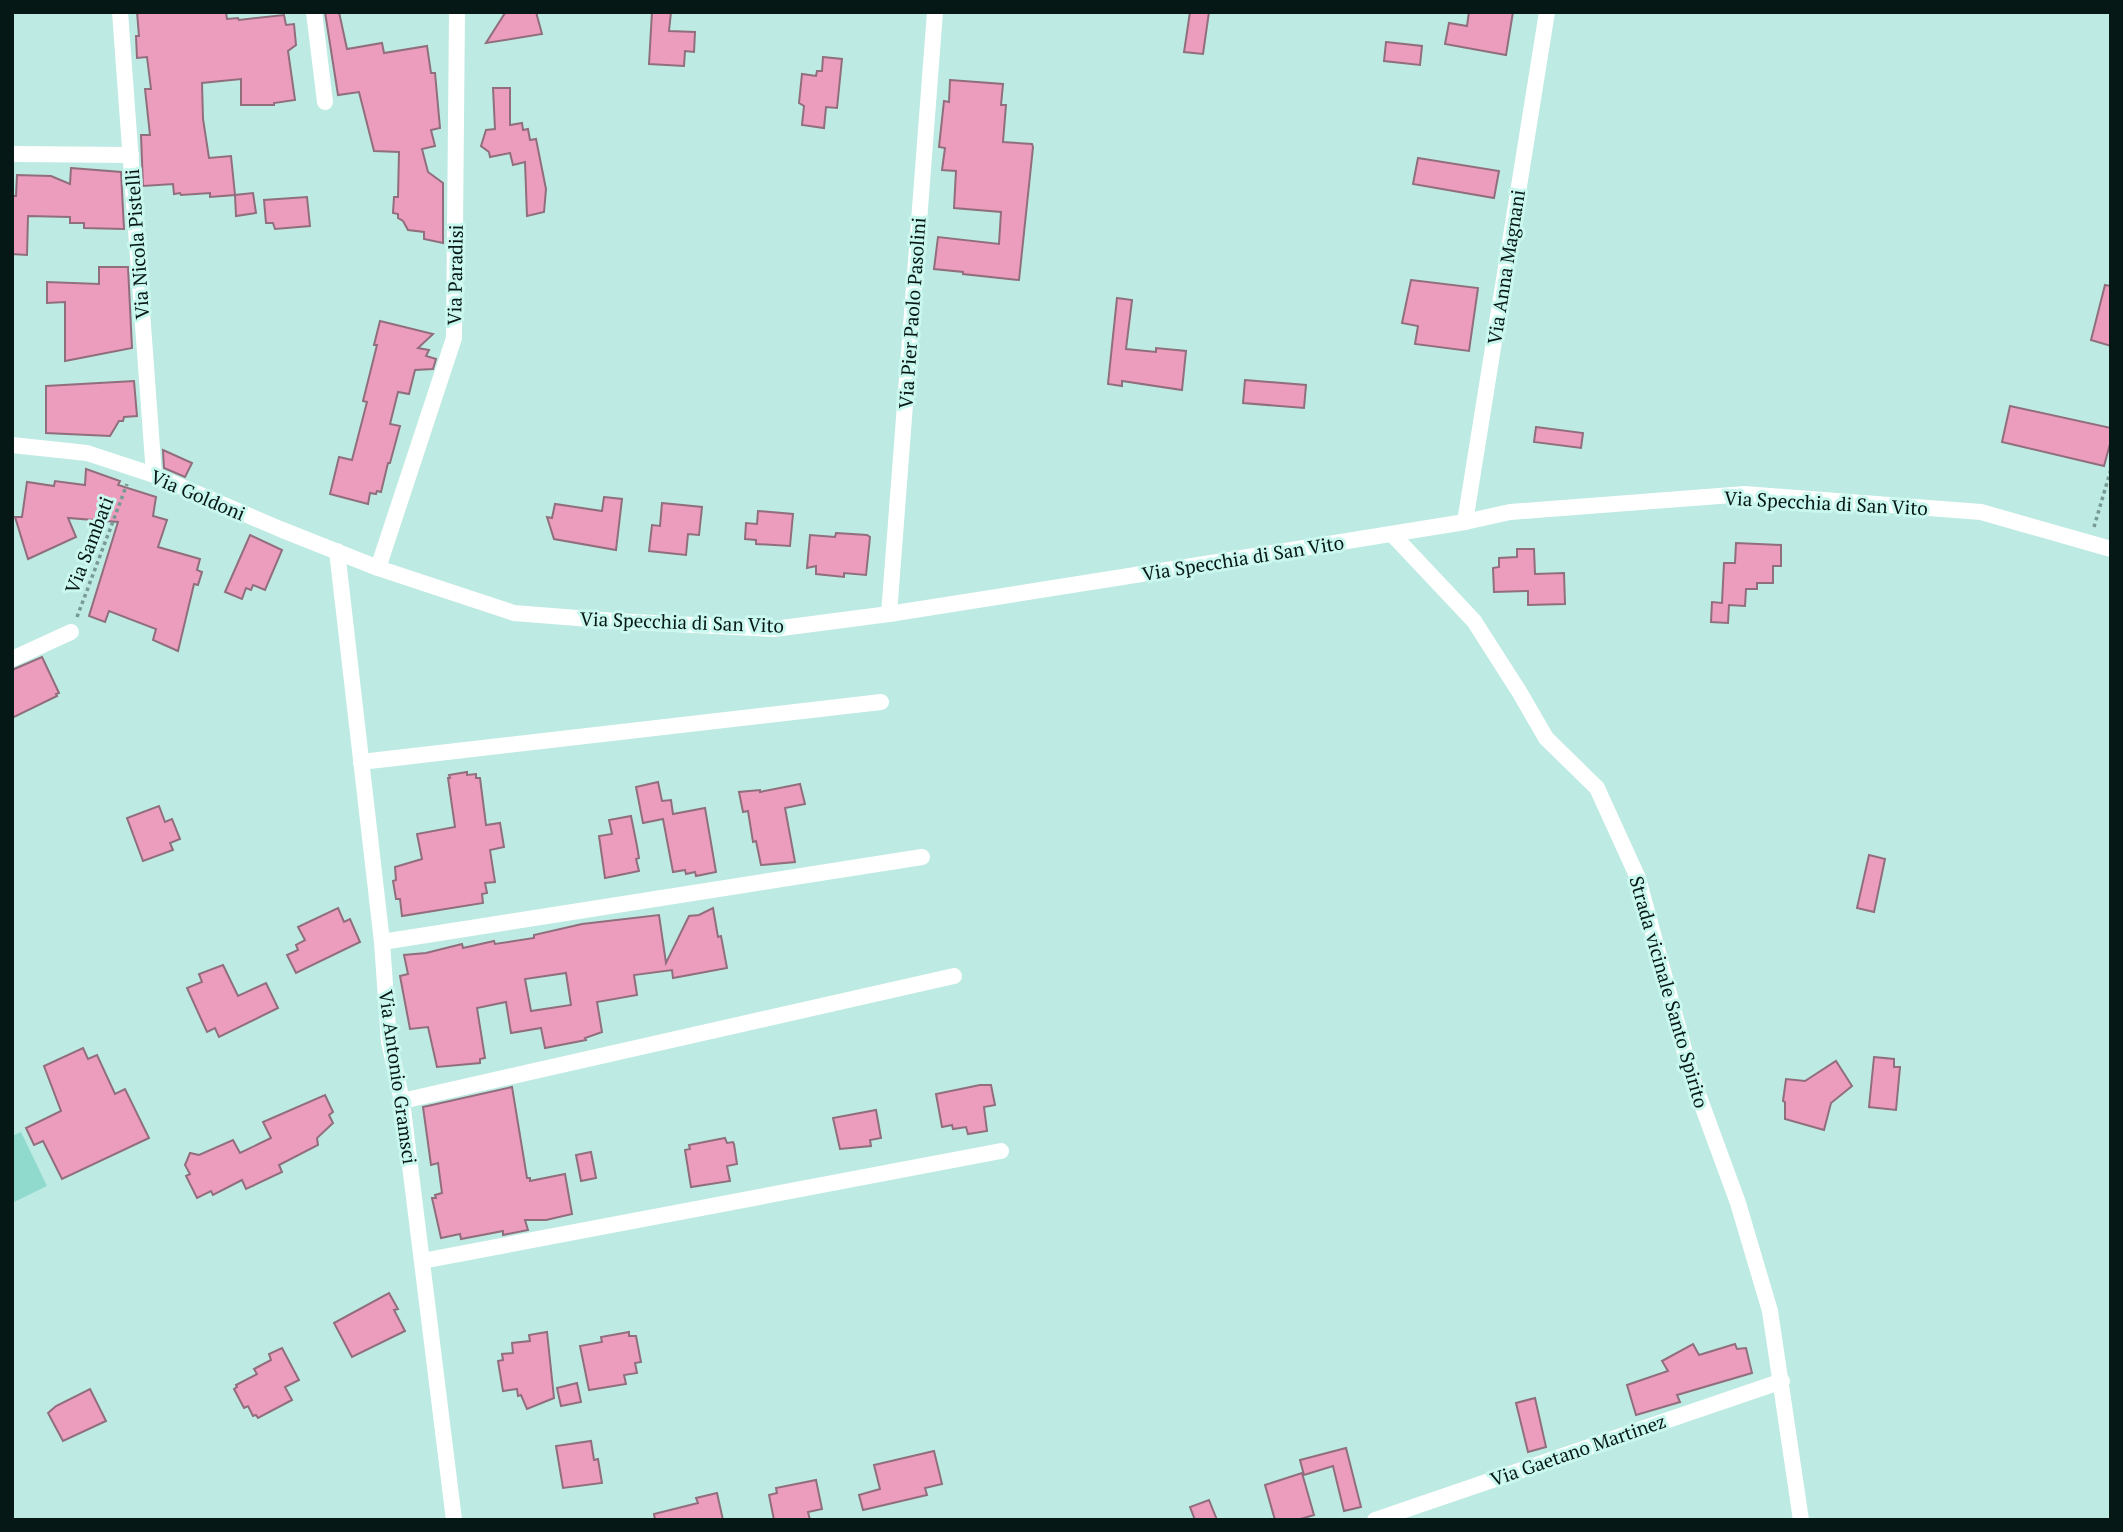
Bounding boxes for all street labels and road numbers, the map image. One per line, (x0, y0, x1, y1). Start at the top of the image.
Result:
street label: Via Nicola Pistelli (119, 168, 154, 320)
street label: Via Anna Magnani (1481, 188, 1530, 346)
street label: Via Pier Paolo Pasolini (892, 216, 931, 409)
street label: Via Paradisi (441, 224, 468, 326)
street label: Via Goldoni (147, 463, 249, 526)
street label: Via Specchia di San Vito (1723, 485, 1929, 520)
street label: Via Sambati (59, 493, 118, 597)
street label: Via Specchia di San Vito (1140, 529, 1346, 586)
street label: Via Specchia di San Vito (580, 605, 784, 638)
street label: Strada vicinale Santo Spirito (1624, 873, 1715, 1111)
street label: Via Antonio Gramsci (374, 988, 423, 1166)
street label: Via Gaetano Martinez (1487, 1408, 1669, 1491)

